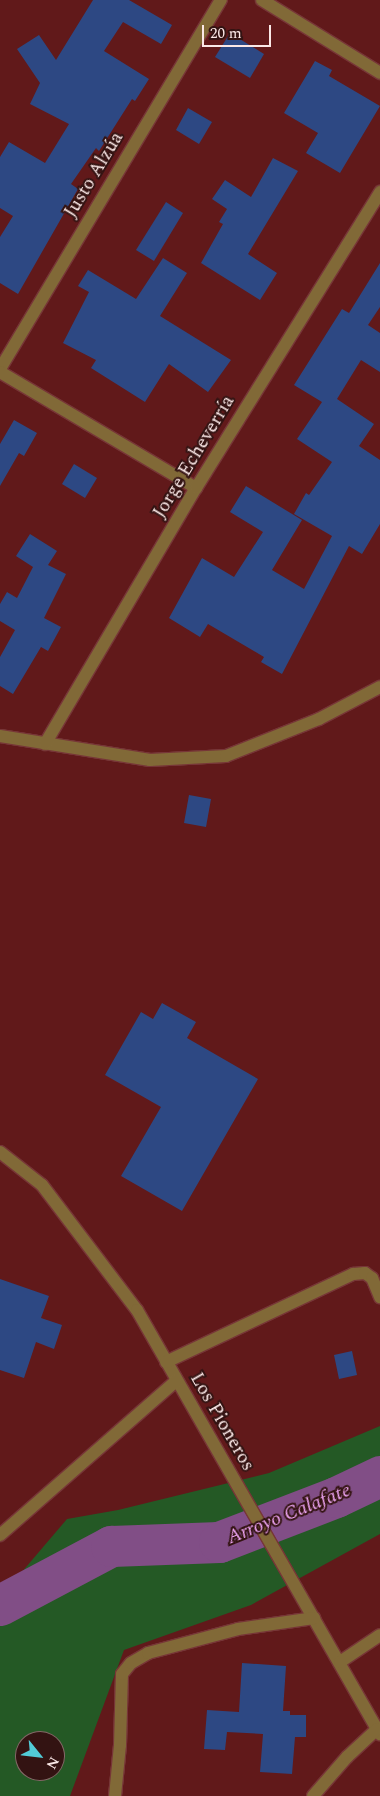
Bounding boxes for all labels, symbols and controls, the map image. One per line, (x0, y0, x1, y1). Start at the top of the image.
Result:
scale bar (205, 15, 274, 47)
text: 20 m (210, 22, 242, 45)
street label: Justo Alzúa (59, 128, 129, 222)
street label: Jorge Echeverría (148, 391, 240, 523)
street label: Los Pioneros (185, 1369, 259, 1475)
water label: Arroyo Calafate (224, 1478, 354, 1550)
north arrow (15, 1731, 65, 1781)
text: N (41, 1753, 65, 1773)

